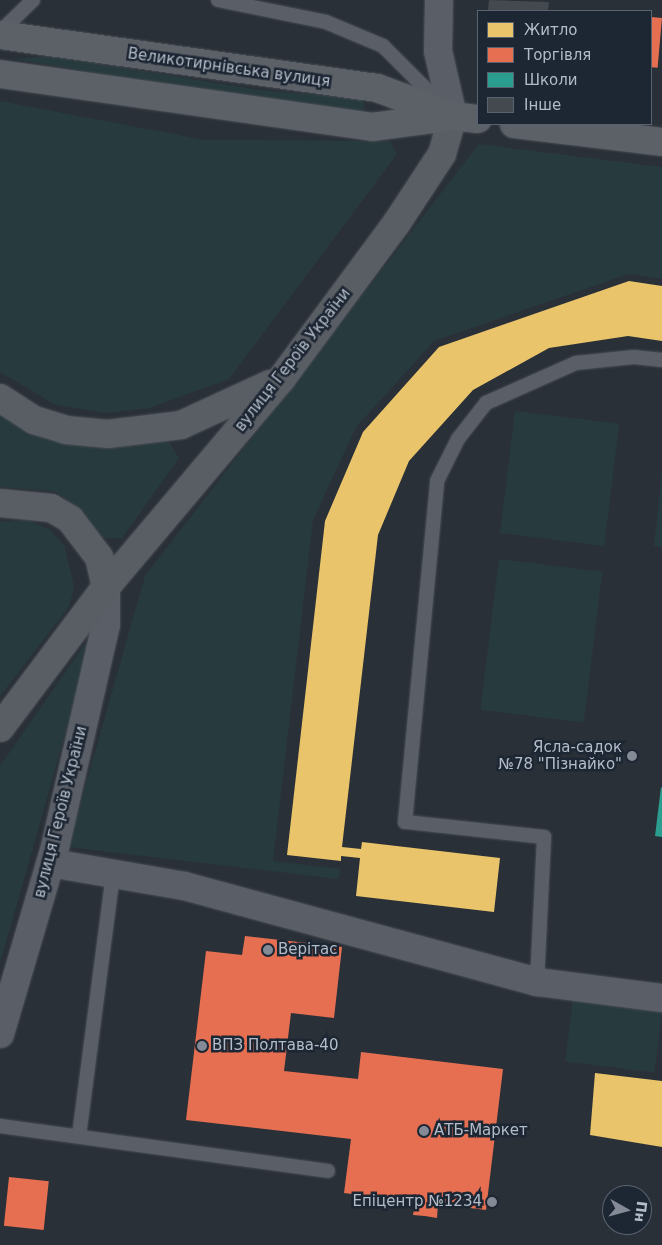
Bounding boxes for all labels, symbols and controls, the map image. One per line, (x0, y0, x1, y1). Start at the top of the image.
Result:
legend (477, 10, 652, 125)
text: Житло (524, 21, 577, 39)
street label: Великотирнівська вулиця (127, 45, 331, 91)
text: Торгівля (524, 46, 591, 64)
text: Школи (524, 71, 578, 89)
text: Інше (524, 96, 561, 114)
street label: вулиця Героїв України (232, 285, 354, 435)
street label: вулиця Героїв України (31, 724, 91, 900)
place label: Ясла-садок №78 "Пізнайко" (498, 738, 622, 773)
marker: Ясла-садок №78 "Пізнайко" (626, 750, 638, 762)
place label: Верітас (278, 941, 337, 959)
marker: Верітас (262, 944, 274, 956)
place label: ВПЗ Полтава-40 (212, 1037, 338, 1055)
marker: ВПЗ Полтава-40 (196, 1040, 208, 1052)
place label: АТБ-Маркет (434, 1122, 528, 1140)
marker: АТБ-Маркет (418, 1125, 430, 1137)
north arrow (602, 1185, 652, 1235)
place label: Епіцентр №1234 (353, 1193, 482, 1211)
marker: Епіцентр №1234 (486, 1196, 498, 1208)
text: Пн (632, 1200, 650, 1223)

